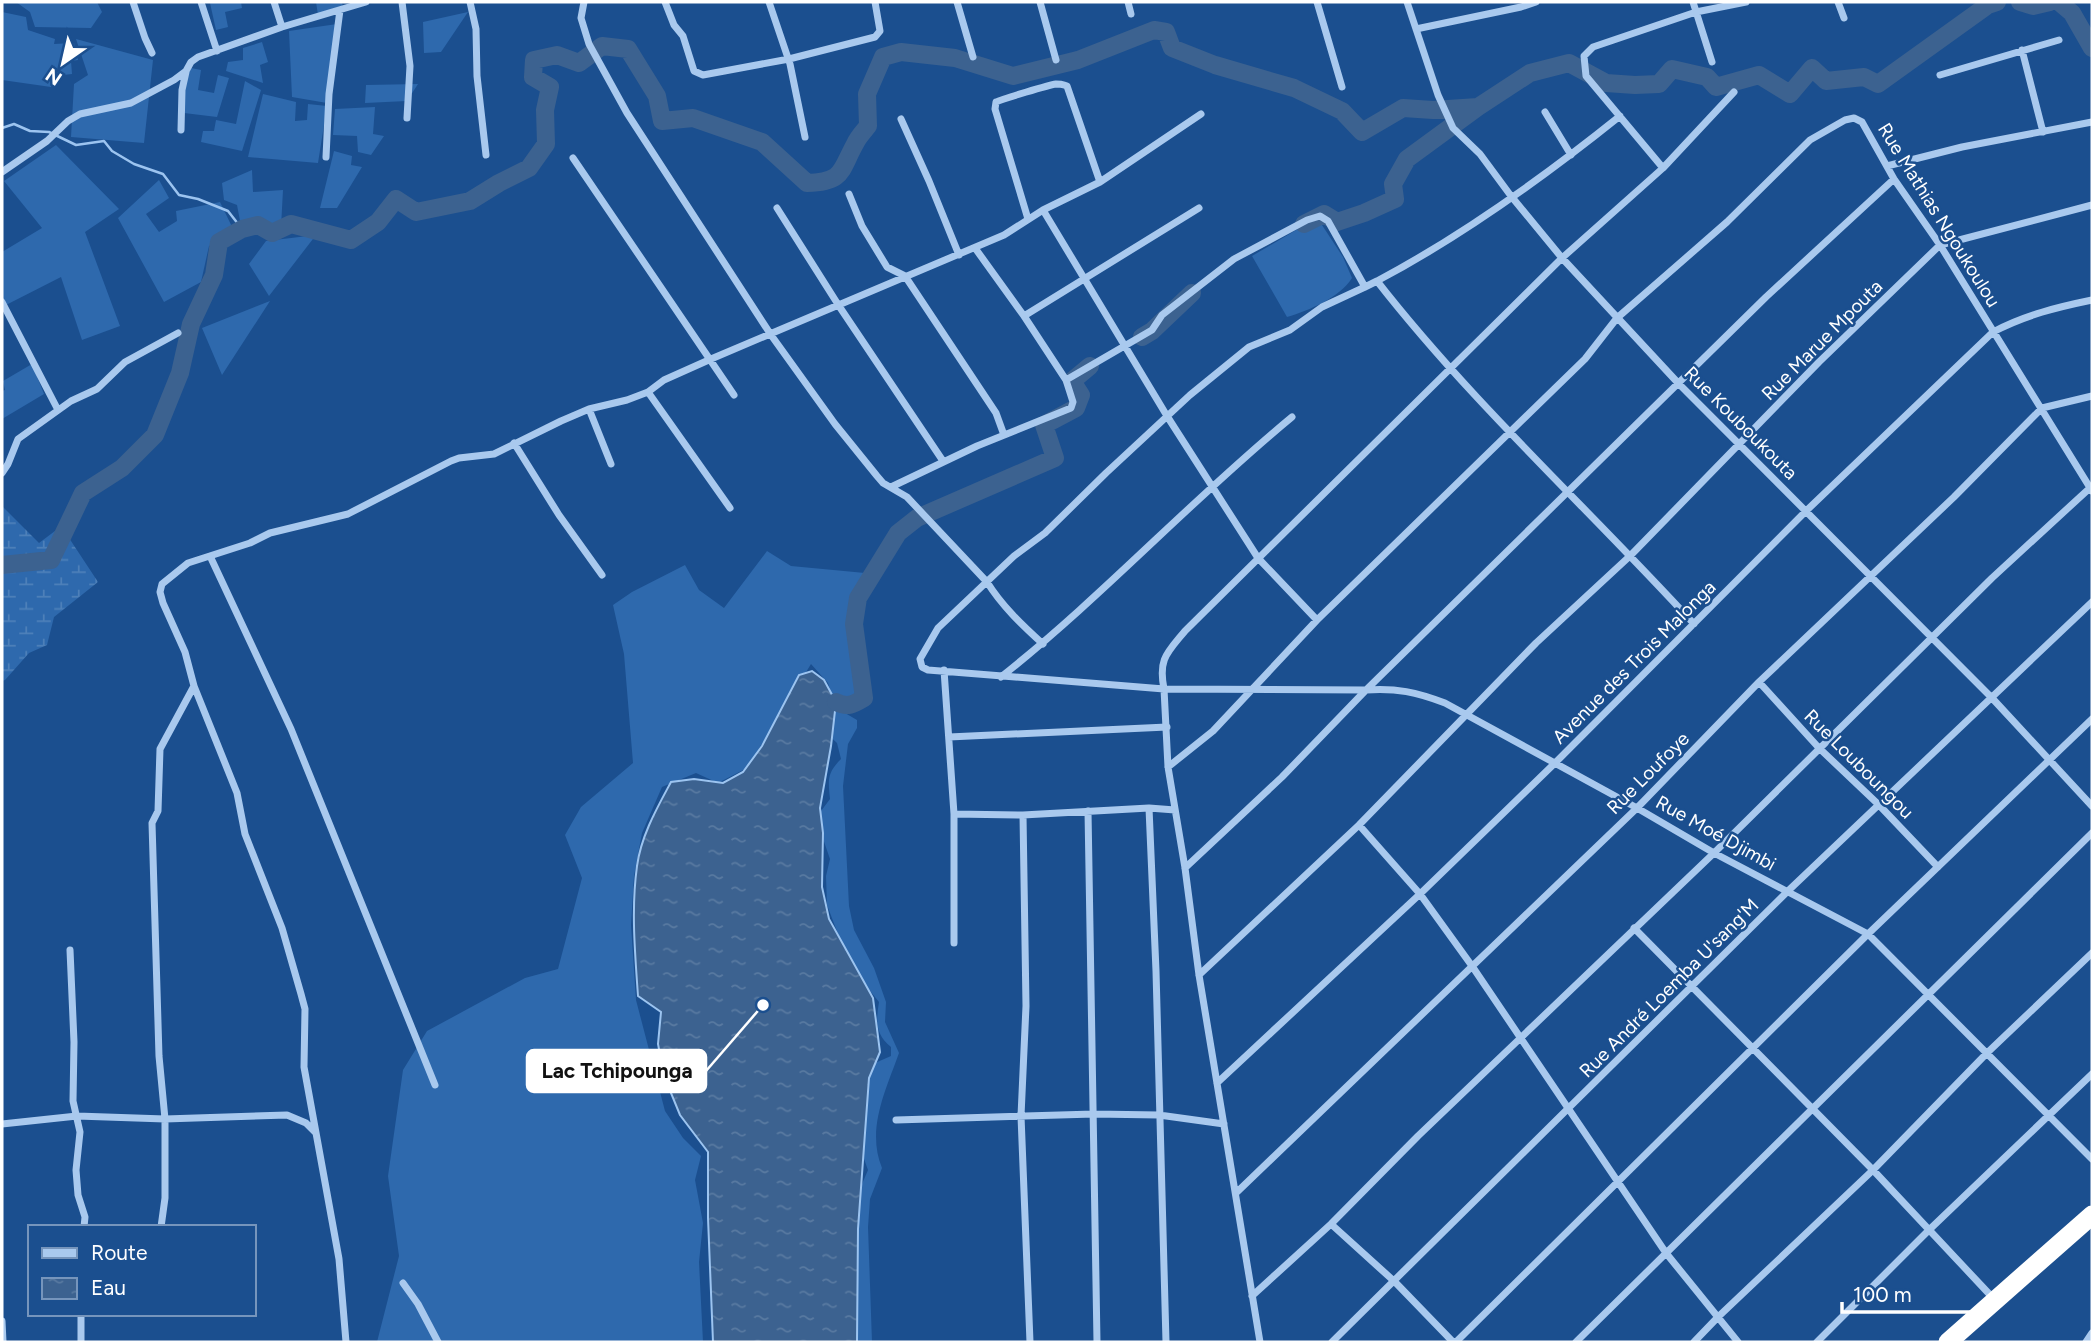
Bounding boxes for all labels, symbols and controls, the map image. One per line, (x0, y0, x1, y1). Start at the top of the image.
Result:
north arrow (28, 28, 98, 98)
text: N (41, 63, 66, 90)
street label: Rue Mathias Ngoukoulou (1873, 119, 2005, 311)
street label: Rue Marue Mpouta (1757, 275, 1887, 405)
street label: Rue Kouboukouta (1680, 362, 1802, 484)
street label: Avenue des Trois Malonga (1548, 576, 1720, 748)
street label: Rue Louboungou (1800, 705, 1918, 823)
street label: Rue Loufoye (1602, 727, 1694, 819)
street label: Rue Moé Djimbi (1652, 790, 1780, 876)
street label: Rue André Loemba U'sang'M (1575, 894, 1763, 1082)
callout: Lac Tchipounga (527, 1050, 706, 1092)
text: Lac Tchipounga (541, 1058, 693, 1083)
legend (28, 1225, 256, 1316)
text: Route (91, 1240, 147, 1265)
scale bar (1842, 1270, 1986, 1314)
text: Eau (91, 1275, 126, 1300)
text: 100 m (1853, 1282, 1912, 1307)

